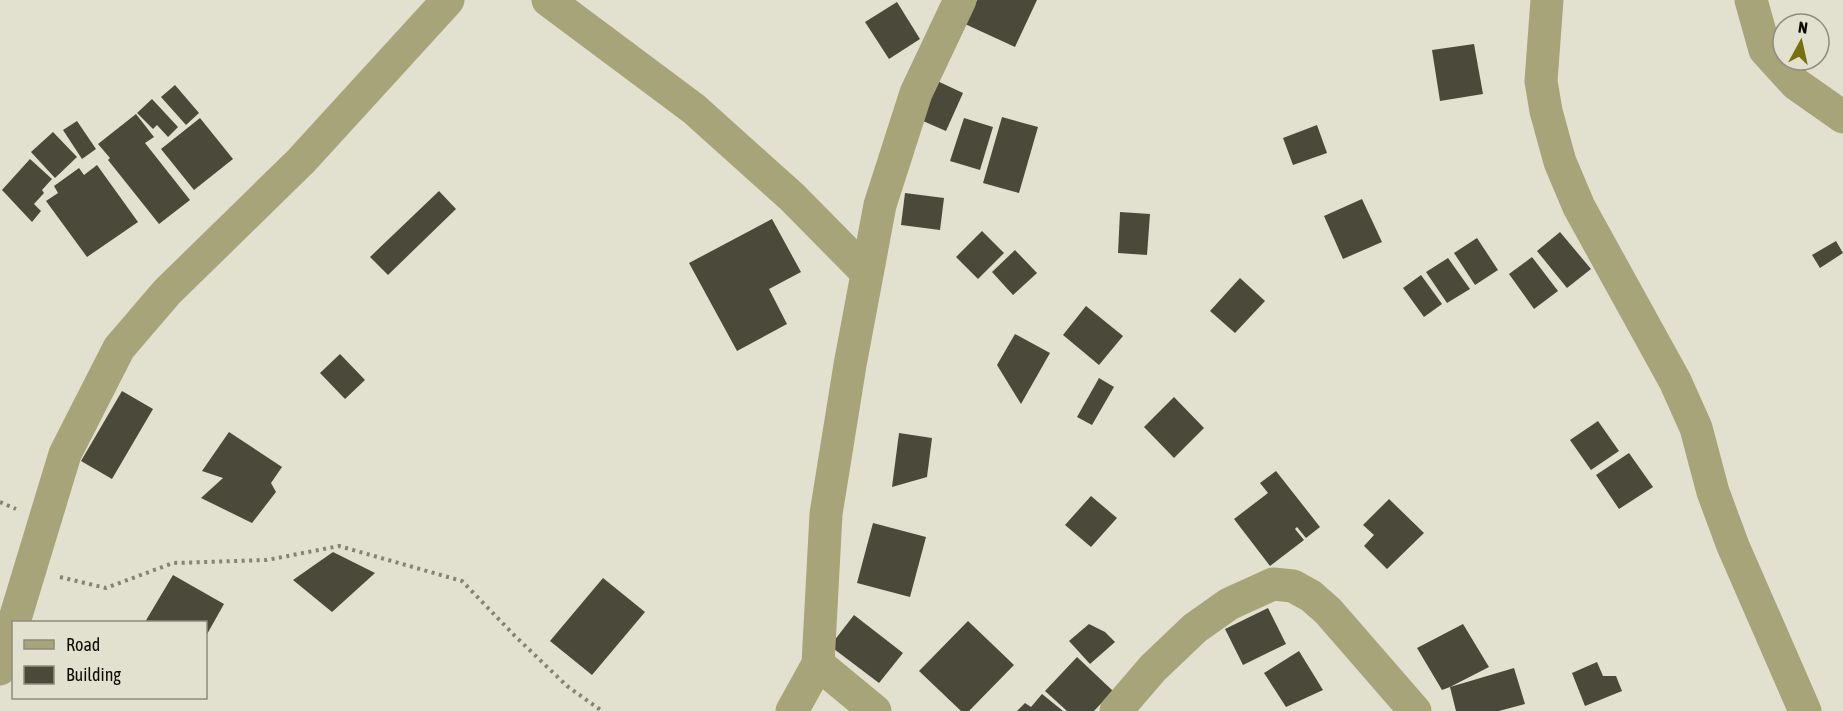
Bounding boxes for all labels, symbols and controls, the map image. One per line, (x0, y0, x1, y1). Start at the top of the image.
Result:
north arrow (1771, 12, 1831, 72)
text: N (1797, 18, 1809, 37)
legend (12, 621, 207, 699)
text: Road (66, 634, 100, 655)
text: Building (66, 664, 121, 685)

